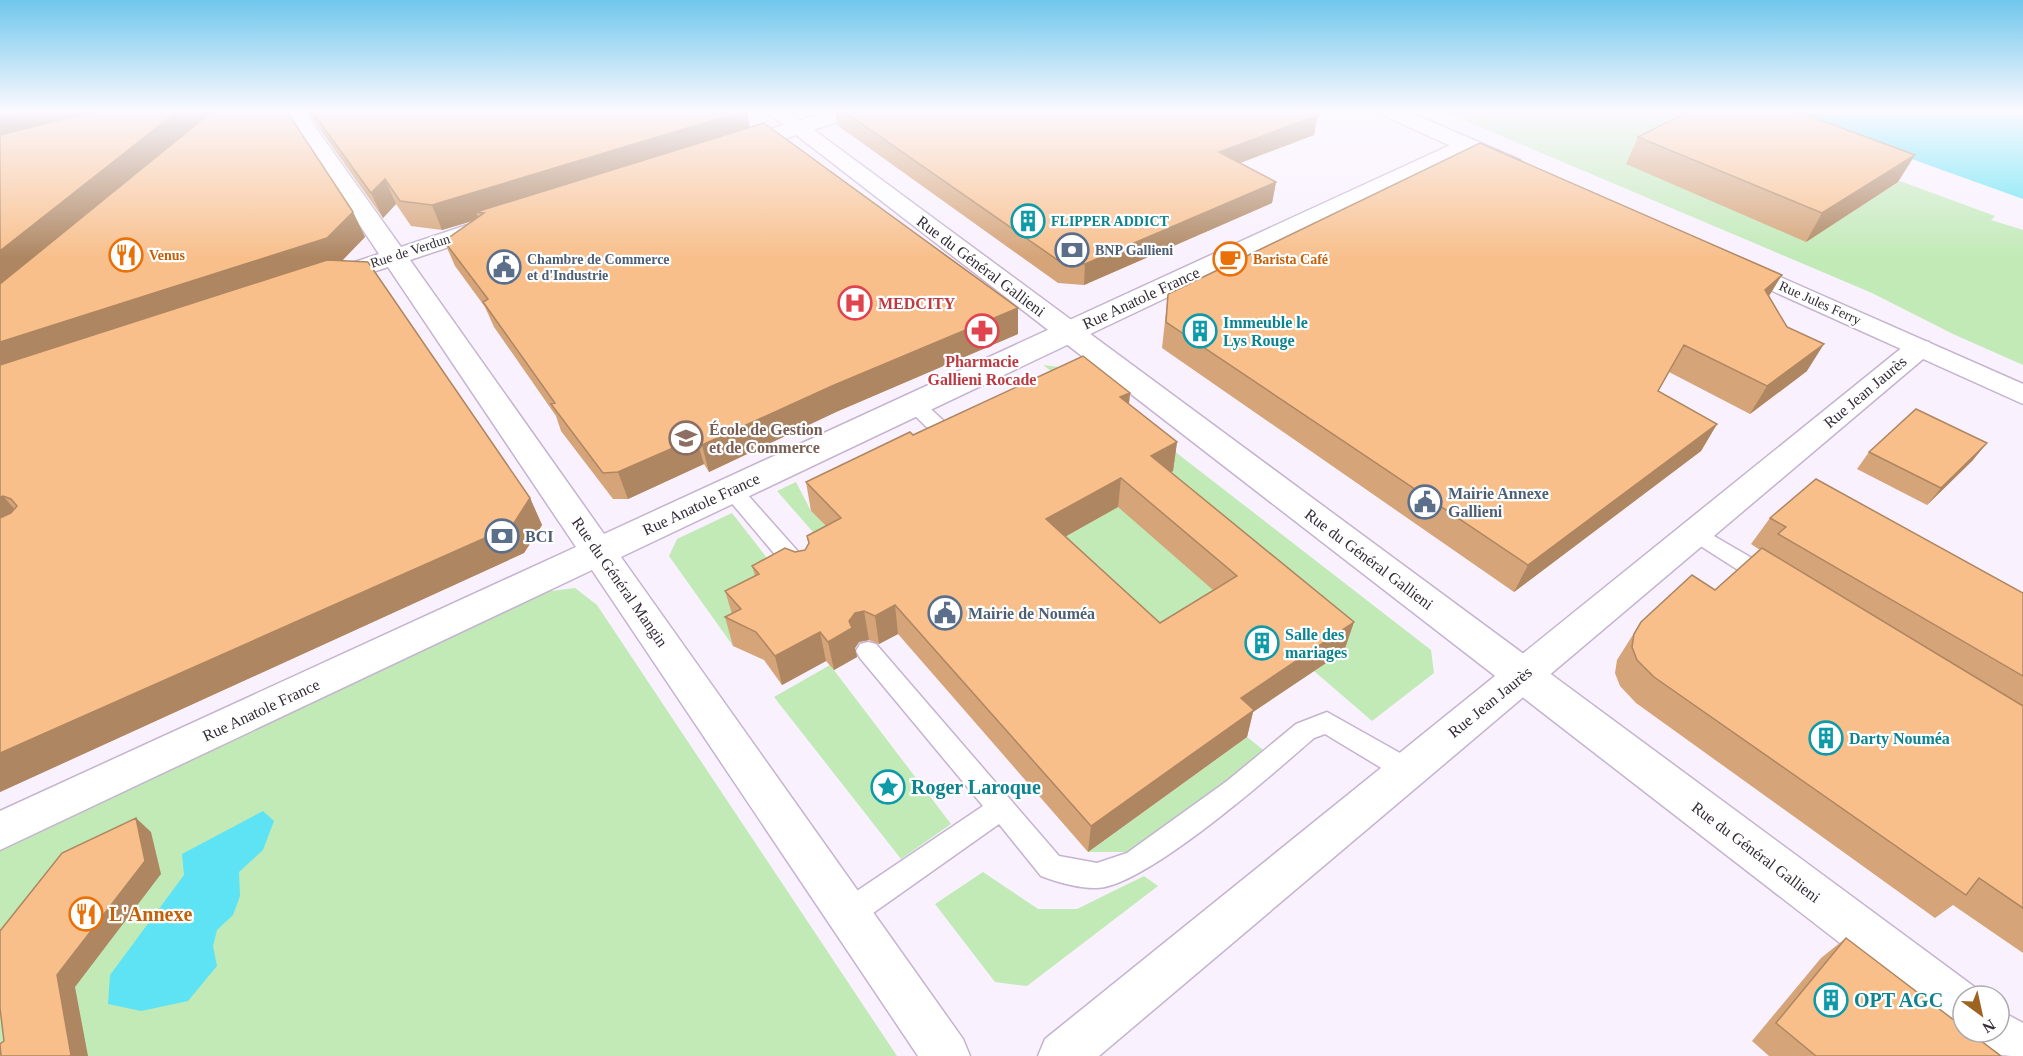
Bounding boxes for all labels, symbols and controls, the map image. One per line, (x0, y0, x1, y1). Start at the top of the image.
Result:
building icon: FLIPPER ADDICT (1010, 203, 1046, 239)
street label: Rue du Général Gallieni (914, 212, 1049, 320)
place label: FLIPPER ADDICT (1051, 214, 1170, 229)
street label: Rue de Verdun (368, 231, 452, 271)
bank icon: BNP Gallieni (1054, 232, 1090, 268)
restaurant icon: Venus (108, 237, 144, 273)
cafe icon: Barista Café (1212, 241, 1248, 277)
place label: BNP Gallieni (1095, 243, 1173, 258)
place label: Venus (149, 248, 186, 263)
public building icon: Chambre de Commerce et d'Industrie (486, 249, 522, 285)
place label: Chambre de Commerce et d'Industrie (527, 252, 670, 283)
place label: Barista Café (1253, 252, 1328, 267)
street label: Rue Anatole France (1080, 263, 1202, 333)
street label: Rue Jules Ferry (1777, 278, 1863, 328)
hospital icon: MEDCITY (837, 285, 873, 321)
place label: MEDCITY (878, 295, 956, 312)
pharmacy icon: Pharmacie Gallieni Rocade (964, 313, 1000, 349)
building icon: Immeuble le Lys Rouge (1182, 313, 1218, 349)
place label: Immeuble le Lys Rouge (1223, 314, 1308, 350)
place label: Pharmacie Gallieni Rocade (928, 353, 1036, 388)
street label: Rue Jean Jaurès (1820, 353, 1910, 431)
school or university icon: École de Gestion et de Commerce (668, 420, 704, 456)
place label: École de Gestion et de Commerce (709, 420, 823, 456)
street label: Rue Anatole France (640, 469, 762, 539)
public building icon: Mairie Annexe Gallieni (1407, 484, 1443, 520)
place label: Mairie Annexe Gallieni (1448, 485, 1549, 520)
street label: Rue du Général Gallieni (1302, 505, 1437, 613)
street label: Rue du Général Mangin (568, 514, 671, 651)
bank icon: BCI (484, 518, 520, 554)
place label: BCI (525, 528, 553, 545)
public building icon: Mairie de Nouméa (927, 595, 963, 631)
place label: Mairie de Nouméa (968, 605, 1095, 622)
building icon: Salle des mariages (1244, 625, 1280, 661)
place label: Salle des mariages (1285, 626, 1347, 662)
street label: Rue Jean Jaurès (1445, 663, 1535, 741)
street label: Rue Anatole France (200, 675, 322, 745)
building icon: Darty Nouméa (1808, 720, 1844, 756)
place label: Darty Nouméa (1849, 730, 1950, 748)
place icon: Roger Laroque (870, 769, 906, 805)
place label: Roger Laroque (911, 776, 1041, 799)
street label: Rue du Général Gallieni (1689, 798, 1824, 906)
restaurant icon: L'Annexe (68, 896, 104, 932)
place label: L'Annexe (109, 903, 192, 925)
building icon: OPT AGC (1813, 982, 1849, 1018)
north arrow (1951, 984, 2011, 1044)
place label: OPT AGC (1854, 989, 1943, 1011)
text: N (1979, 1016, 1998, 1037)

